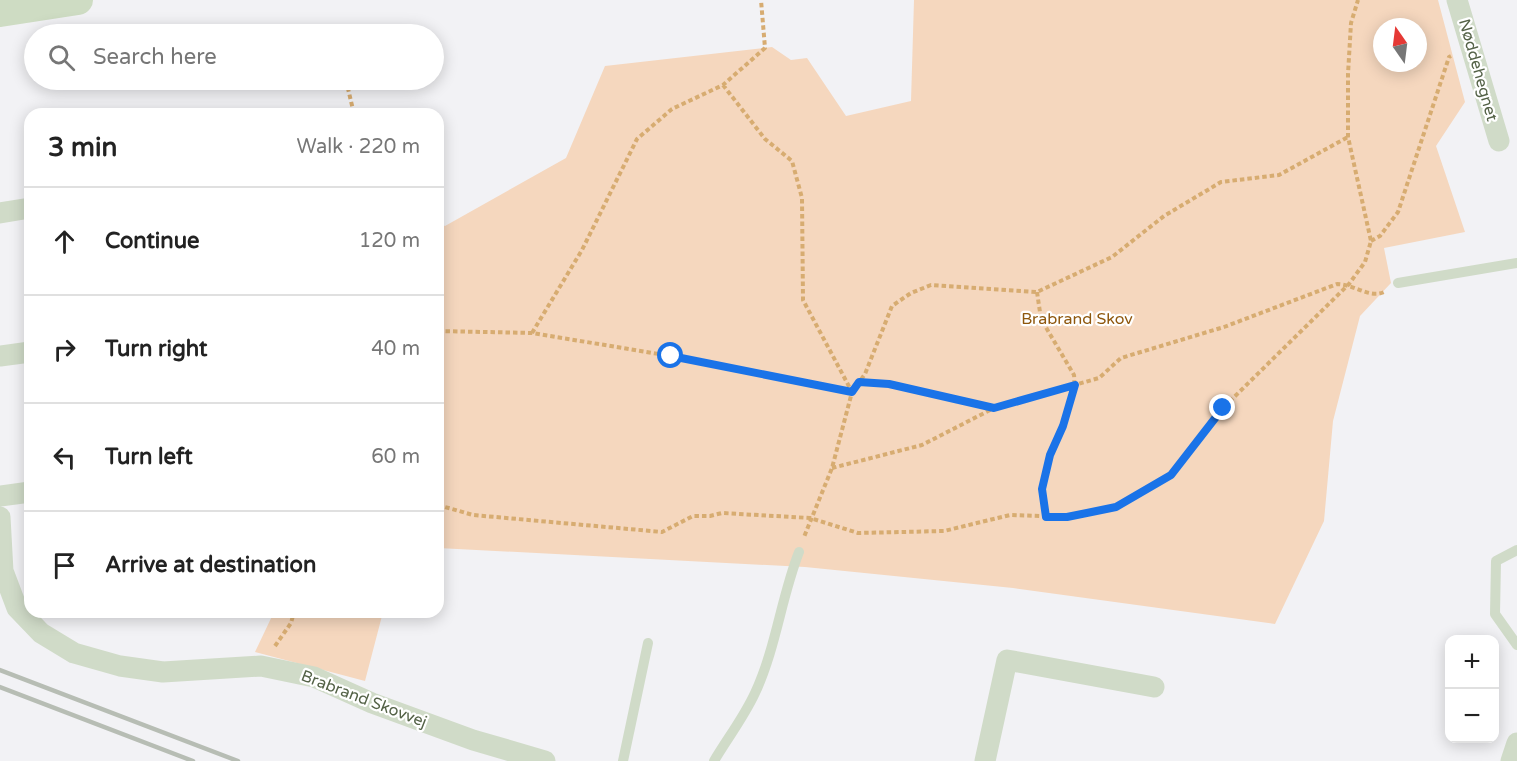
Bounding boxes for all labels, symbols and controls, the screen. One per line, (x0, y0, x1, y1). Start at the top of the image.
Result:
street label: Nøddehegnet (1454, 17, 1502, 123)
north arrow (1373, 18, 1427, 72)
search box (24, 24, 444, 90)
icon: search (45, 41, 78, 74)
text: Search here (93, 44, 217, 70)
text: 3 min (48, 132, 117, 163)
text: Walk · 220 m (297, 135, 420, 159)
icon: ahead (48, 225, 81, 258)
text: Continue (105, 228, 200, 254)
text: 120 m (359, 229, 420, 253)
park label: Brabrand Skov (1021, 309, 1133, 329)
icon: right (48, 333, 81, 366)
text: Turn right (105, 336, 207, 362)
text: 40 m (371, 337, 420, 361)
route start (657, 342, 683, 368)
route end (1209, 394, 1235, 420)
icon: left (48, 441, 81, 474)
text: Turn left (105, 444, 193, 470)
text: 60 m (371, 445, 420, 469)
icon: arrive (48, 549, 81, 582)
text: Arrive at destination (105, 552, 316, 578)
map controls (1445, 635, 1499, 743)
button: + (1445, 635, 1499, 689)
street label: Brabrand Skovvej (298, 666, 430, 732)
button: − (1445, 689, 1499, 743)

